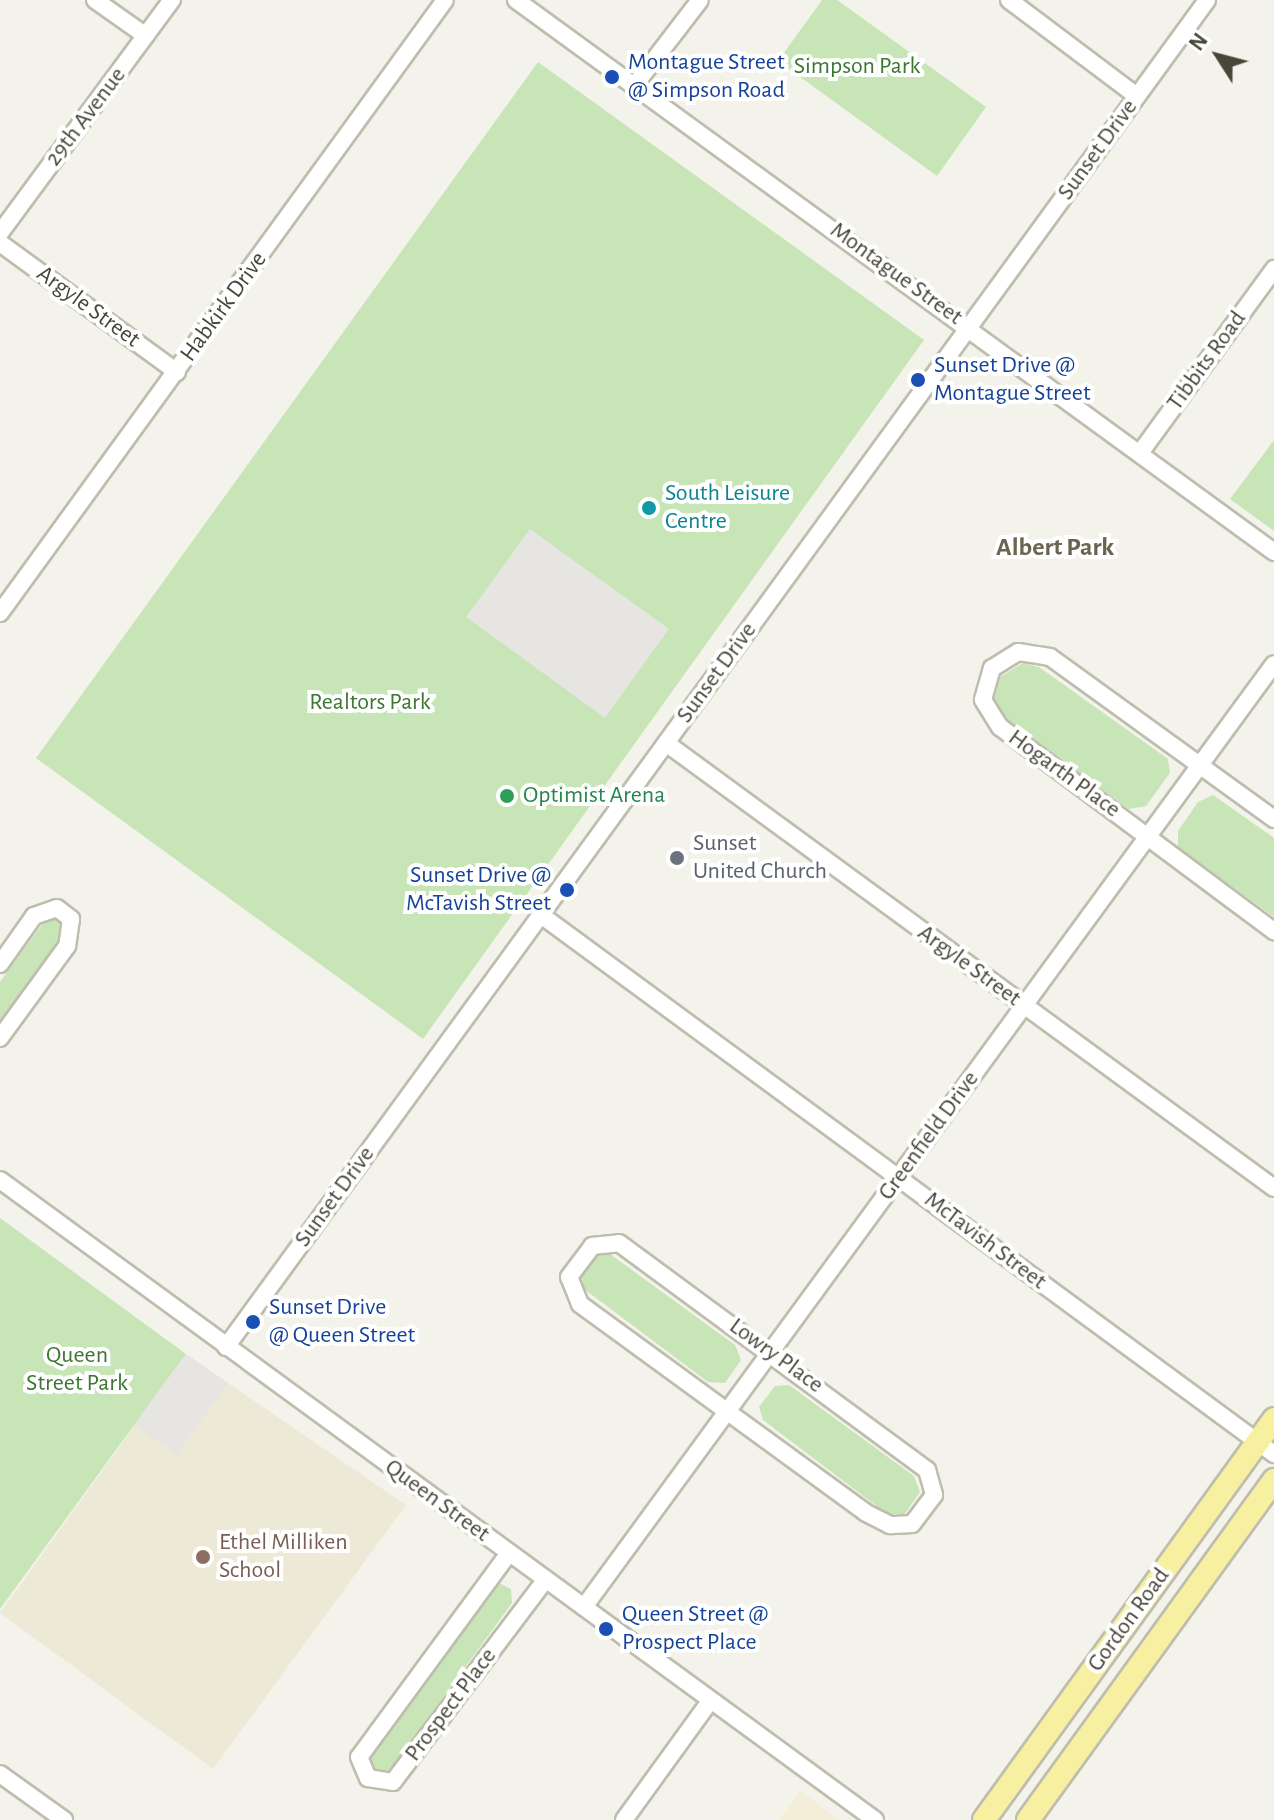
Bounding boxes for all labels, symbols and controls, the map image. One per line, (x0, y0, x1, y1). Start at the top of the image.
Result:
north arrow (1178, 16, 1258, 96)
text: N (1185, 29, 1212, 55)
place label: Montague Street @ Simpson Road (628, 49, 785, 105)
park label: Simpson Park (794, 53, 920, 81)
street label: 29th Avenue (40, 62, 132, 172)
marker: Montague Street @ Simpson Road (603, 68, 621, 86)
street label: Sunset Drive (1052, 94, 1144, 206)
street label: Montague Street (824, 216, 968, 332)
street label: Habkirk Drive (175, 246, 273, 368)
street label: Argyle Street (31, 260, 145, 354)
street label: Tibbits Road (1161, 305, 1253, 417)
place label: Sunset Drive @ Montague Street (934, 352, 1091, 408)
marker: Sunset Drive @ Montague Street (909, 371, 927, 389)
place label: South Leisure Centre (665, 480, 790, 536)
marker: South Leisure Centre (640, 499, 658, 517)
district label: Albert Park (996, 532, 1114, 564)
street label: Sunset Drive (671, 617, 763, 729)
park label: Realtors Park (309, 689, 431, 717)
street label: Hogarth Place (1002, 724, 1126, 824)
place label: Optimist Arena (523, 782, 665, 810)
marker: Optimist Arena (498, 787, 516, 805)
place label: Sunset United Church (693, 830, 827, 886)
marker: Sunset United Church (668, 849, 686, 867)
place label: Sunset Drive @ McTavish Street (406, 862, 551, 918)
marker: Sunset Drive @ McTavish Street (558, 881, 576, 899)
street label: Argyle Street (912, 919, 1026, 1013)
street label: Greenfield Drive (873, 1066, 985, 1206)
street label: Sunset Drive (289, 1141, 381, 1253)
street label: McTavish Street (918, 1186, 1052, 1296)
place label: Sunset Drive @ Queen Street (269, 1294, 415, 1350)
street label: Lowry Place (723, 1312, 829, 1400)
marker: Sunset Drive @ Queen Street (244, 1313, 262, 1331)
park label: Queen Street Park (26, 1342, 128, 1398)
street label: Queen Street (379, 1453, 495, 1549)
place label: Ethel Milliken School (219, 1529, 348, 1585)
marker: Ethel Milliken School (194, 1548, 212, 1566)
street label: Gordon Road (1082, 1562, 1176, 1678)
place label: Queen Street @ Prospect Place (622, 1601, 768, 1657)
marker: Queen Street @ Prospect Place (597, 1620, 615, 1638)
street label: Prospect Place (399, 1643, 503, 1767)

